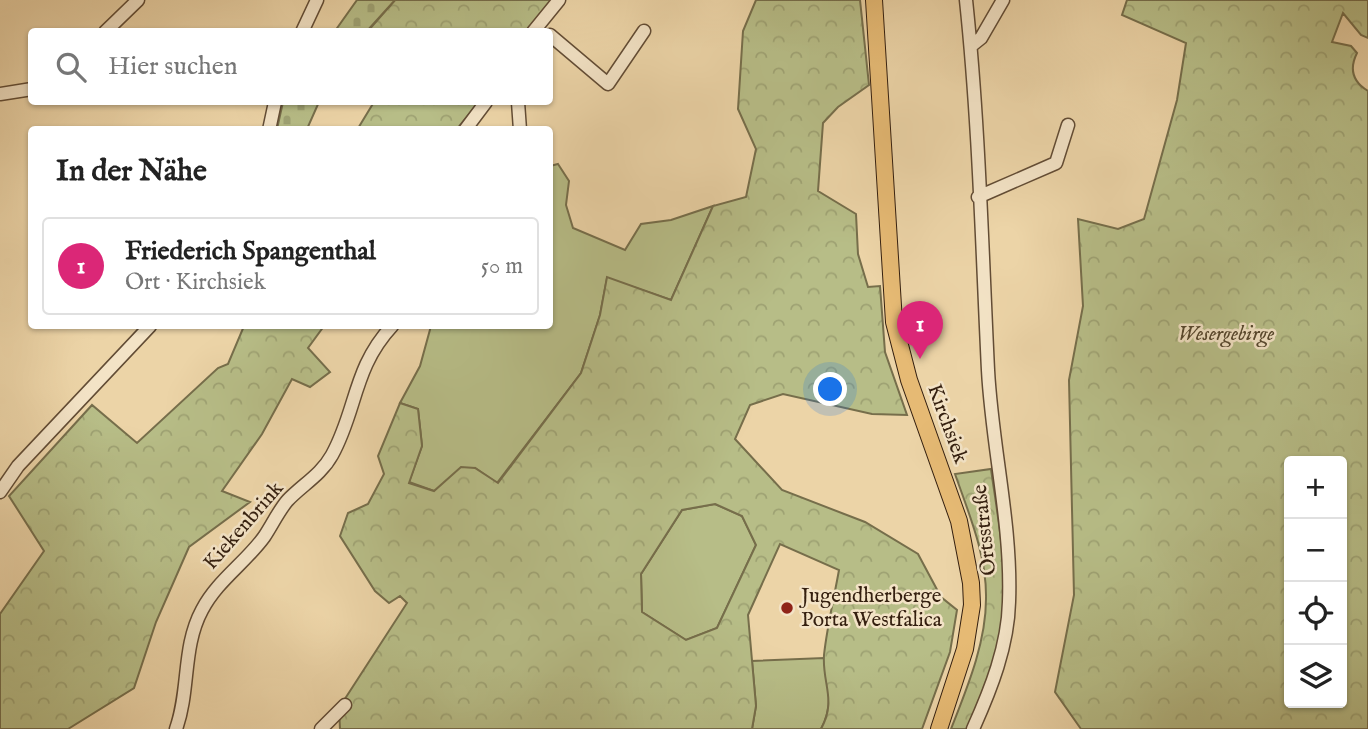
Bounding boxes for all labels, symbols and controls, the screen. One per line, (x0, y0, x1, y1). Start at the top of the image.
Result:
search box (28, 28, 553, 105)
icon: search (52, 48, 90, 86)
text: Hier suchen (108, 50, 238, 83)
text: In der Nähe (56, 153, 207, 191)
text: Friederich Spangenthal (125, 235, 376, 268)
text: 1 (77, 252, 85, 281)
text: 50 m (481, 252, 523, 281)
text: Ort · Kirchsiek (125, 268, 266, 297)
pin: 1 (897, 301, 943, 359)
park label: Wesergebirge (1178, 321, 1274, 348)
your location (813, 372, 847, 406)
street label: Kirchsiek (920, 381, 974, 468)
map controls (1284, 456, 1347, 708)
button: + (1284, 456, 1347, 519)
street label: Kiekenbrink (198, 475, 290, 576)
street label: Ortsstraße (967, 483, 1003, 577)
button: − (1284, 519, 1347, 582)
button: locate (1284, 582, 1347, 645)
place label: Jugendherberge Porta Westfalica (799, 583, 943, 634)
marker: Jugendherberge Porta Westfalica (779, 600, 795, 616)
button: layers (1284, 645, 1347, 708)

